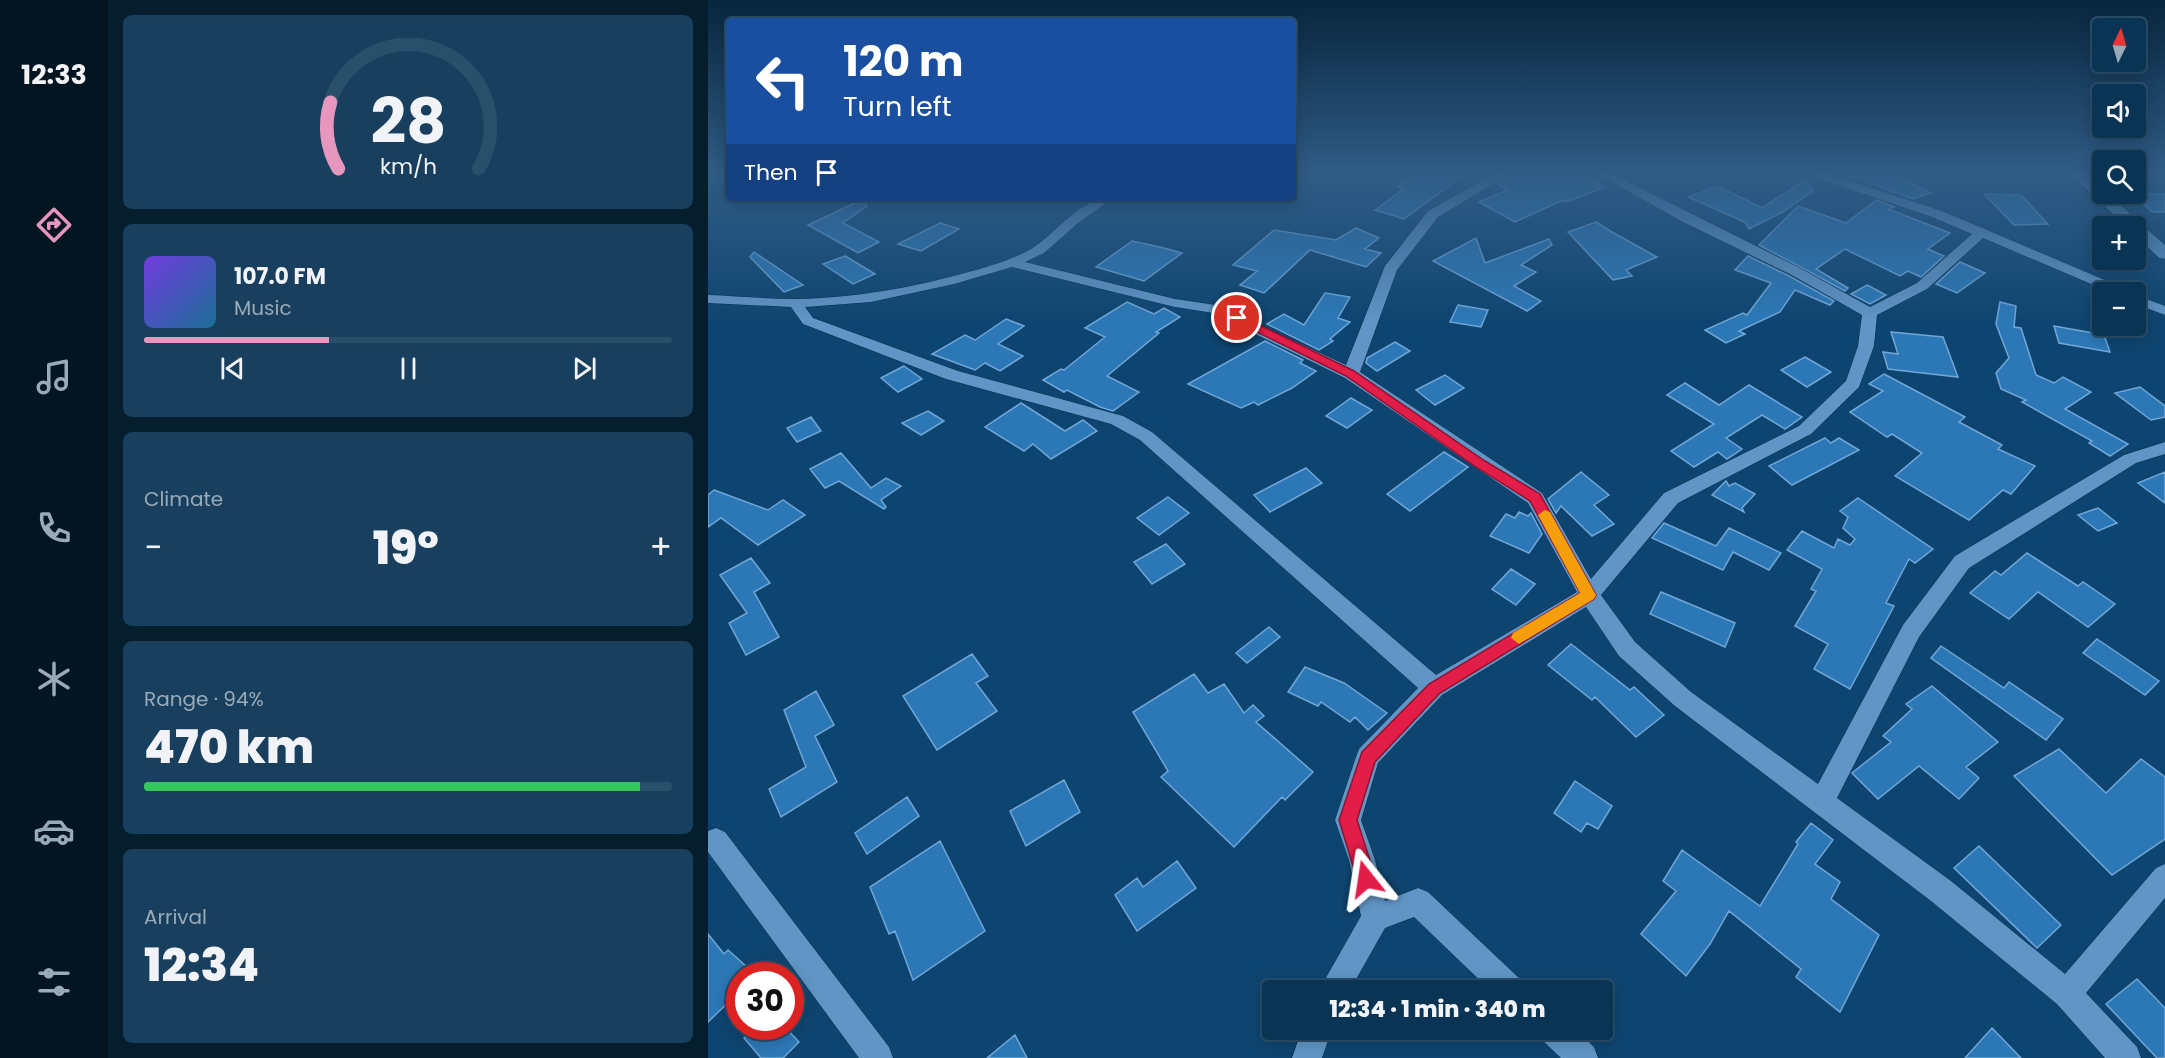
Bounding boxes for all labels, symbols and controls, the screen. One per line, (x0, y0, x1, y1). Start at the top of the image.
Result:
north arrow (2092, 18, 2146, 72)
map controls (2092, 18, 2146, 336)
text: 120 m (843, 32, 964, 91)
icon: left (744, 42, 822, 120)
text: 12:33 (21, 56, 87, 93)
text: 28 (370, 77, 446, 165)
button: sound (2092, 84, 2146, 138)
text: Turn left (843, 88, 952, 125)
button: search (2092, 150, 2146, 204)
text: km/h (379, 151, 437, 182)
icon: arrive (810, 156, 843, 189)
text: Then (744, 157, 798, 188)
icon: directions (33, 204, 75, 246)
button: + (2092, 216, 2146, 270)
text: 107.0 FM (234, 261, 326, 292)
button: − (2092, 282, 2146, 336)
pin (1211, 292, 1262, 343)
text: Music (234, 294, 292, 322)
icon: arrive (1220, 301, 1253, 334)
icon: previous (216, 352, 249, 385)
icon: pause (392, 352, 425, 385)
icon: next (568, 352, 601, 385)
icon: music (33, 356, 75, 398)
text: Climate (144, 485, 223, 513)
icon: phone (33, 507, 75, 549)
text: 19° (373, 517, 439, 580)
text: − (144, 524, 162, 571)
text: + (649, 524, 672, 571)
icon: climate (33, 658, 75, 700)
text: Range · 94% (144, 685, 264, 713)
text: 470 km (144, 716, 314, 779)
icon: car (33, 810, 75, 852)
position arrow (1334, 847, 1398, 911)
text: Arrival (144, 903, 207, 931)
text: 12:34 (144, 934, 259, 997)
icon: filters (33, 961, 75, 1003)
speed limit sign: 30 (726, 962, 804, 1040)
text: 12:34 · 1 min · 340 m (1329, 994, 1546, 1025)

